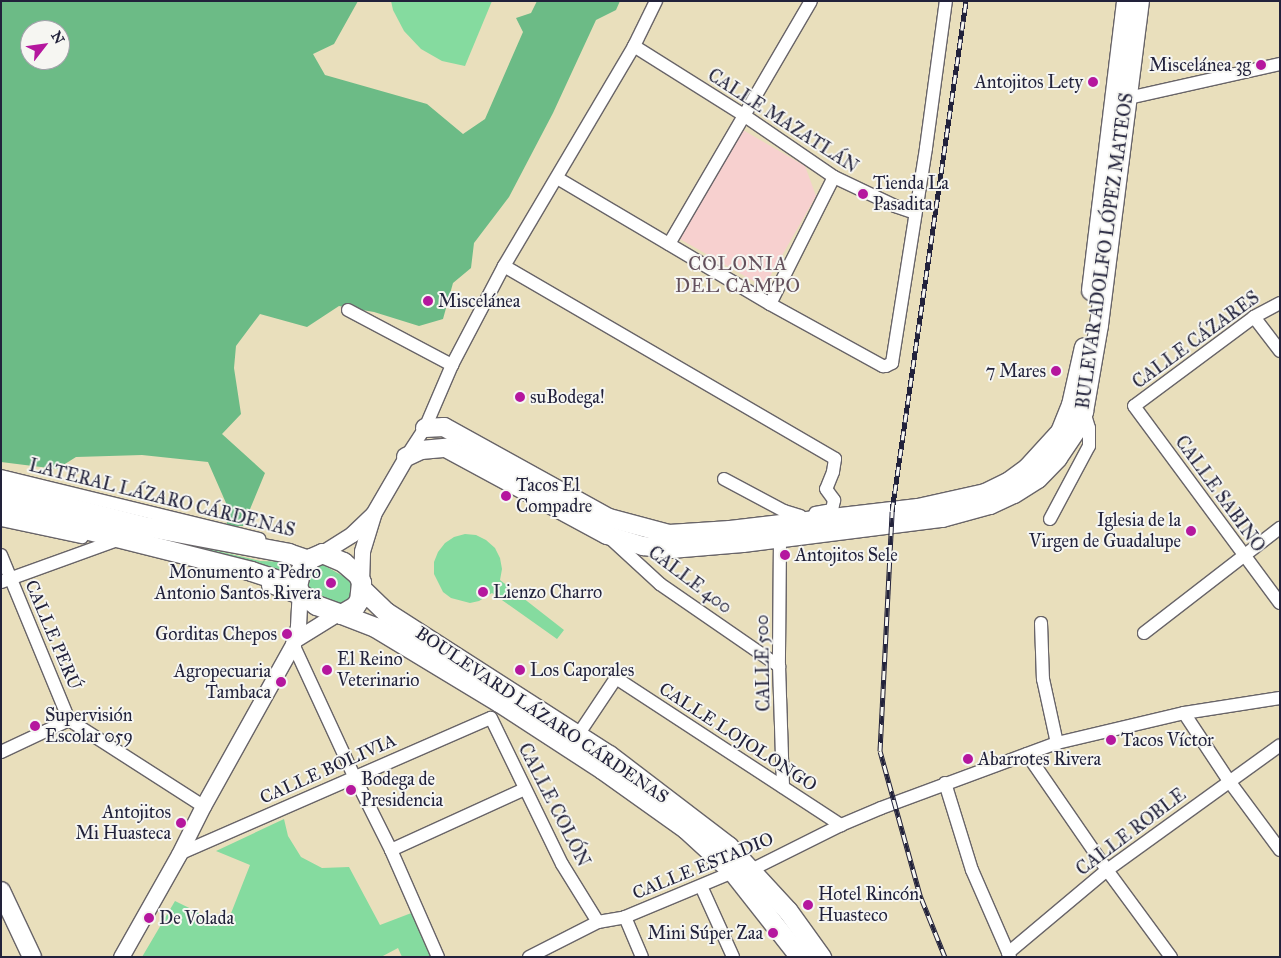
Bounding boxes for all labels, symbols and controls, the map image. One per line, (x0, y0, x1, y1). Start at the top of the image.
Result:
north arrow (20, 20, 70, 70)
text: N (47, 28, 68, 47)
place label: Miscelánea 3g (1149, 54, 1251, 76)
marker: Miscelánea 3g (1255, 59, 1267, 71)
street label: CALLE MAZATLÁN (704, 64, 862, 178)
place label: Antojitos Lety (975, 71, 1083, 93)
marker: Antojitos Lety (1087, 76, 1099, 88)
street label: BULEVAR ADOLFO LÓPEZ MATEOS (1072, 91, 1138, 411)
place label: Tienda La Pasadita (873, 173, 949, 215)
marker: Tienda La Pasadita (857, 188, 869, 200)
district label: COLONIA DEL CAMPO (674, 253, 802, 297)
street label: CALLE CÁZARES (1128, 287, 1264, 393)
place label: Miscelánea (438, 290, 520, 312)
marker: Miscelánea (422, 295, 434, 307)
place label: 7 Mares (986, 360, 1046, 382)
marker: 7 Mares (1050, 365, 1062, 377)
place label: suBodega! (530, 386, 605, 408)
marker: suBodega! (514, 391, 526, 403)
street label: CALLE SABINO (1171, 432, 1269, 556)
street label: LATERAL LÁZARO CÁRDENAS (27, 454, 297, 542)
place label: Tacos El Compadre (516, 475, 592, 518)
marker: Tacos El Compadre (500, 490, 512, 502)
place label: Iglesia de la Virgen de Guadalupe (1029, 510, 1181, 552)
marker: Iglesia de la Virgen de Guadalupe (1185, 525, 1197, 537)
street label: CALLE 400 (644, 542, 736, 618)
place label: Antojitos Sele (795, 544, 898, 566)
marker: Antojitos Sele (779, 549, 791, 561)
place label: Monumento a Pedro Antonio Santos Rivera (155, 562, 321, 604)
street label: CALLE PERÚ (20, 577, 86, 693)
marker: Monumento a Pedro Antonio Santos Rivera (325, 577, 337, 589)
place label: Lienzo Charro (493, 581, 602, 603)
marker: Lienzo Charro (477, 586, 489, 598)
street label: CALLE 500 (751, 614, 775, 712)
street label: BOULEVARD LÁZARO CÁRDENAS (411, 622, 673, 808)
place label: Gorditas Chepos (155, 623, 277, 645)
marker: Gorditas Chepos (281, 628, 293, 640)
place label: El Reino Veterinario (337, 649, 419, 692)
place label: Los Caporales (530, 659, 634, 681)
place label: Agropecuaria Tambaca (174, 661, 271, 704)
marker: El Reino Veterinario (321, 664, 333, 676)
marker: Los Caporales (514, 664, 526, 676)
marker: Agropecuaria Tambaca (275, 676, 287, 688)
street label: CALLE LOJOLONGO (655, 678, 821, 796)
place label: Supervisión Escolar 059 (45, 705, 133, 748)
marker: Supervisión Escolar 059 (29, 720, 41, 732)
street label: CALLE BOLIVIA (257, 729, 399, 809)
place label: Tacos Víctor (1121, 729, 1214, 751)
marker: Tacos Víctor (1105, 734, 1117, 746)
street label: CALLE COLÓN (514, 740, 594, 870)
place label: Abarrotes Rivera (978, 748, 1101, 770)
marker: Abarrotes Rivera (962, 753, 974, 765)
place label: Bodega de Presidencia (361, 769, 443, 812)
marker: Bodega de Presidencia (345, 784, 357, 796)
street label: CALLE ROBLE (1072, 784, 1190, 880)
place label: Antojitos Mi Huasteca (75, 802, 171, 844)
marker: Antojitos Mi Huasteca (175, 817, 187, 829)
street label: CALLE ESTADIO (629, 828, 777, 904)
place label: Hotel Rincón Huasteco (818, 884, 919, 926)
marker: Hotel Rincón Huasteco (802, 899, 814, 911)
place label: De Volada (159, 907, 234, 929)
marker: De Volada (143, 912, 155, 924)
place label: Mini Súper Zaa (647, 922, 763, 944)
marker: Mini Súper Zaa (767, 927, 779, 939)

